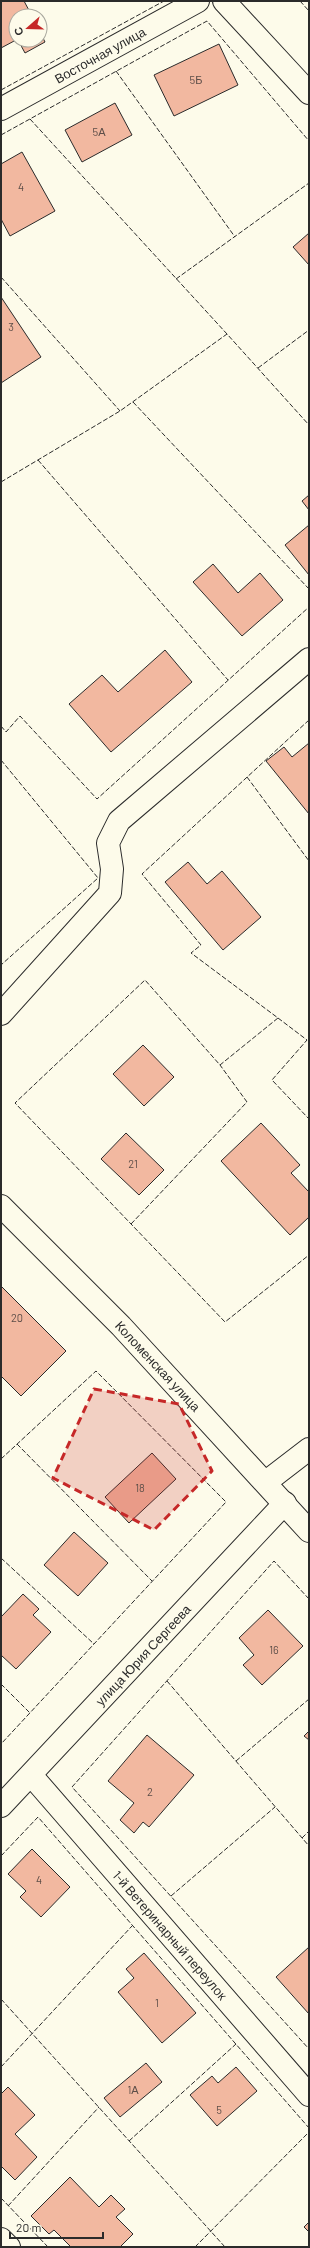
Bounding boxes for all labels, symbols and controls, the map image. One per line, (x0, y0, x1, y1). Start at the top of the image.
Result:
north arrow (8, 8, 48, 48)
street label: Восточная улица (52, 23, 149, 87)
text: С (11, 26, 26, 38)
house number: 5Б (190, 73, 202, 86)
house number: 5А (93, 125, 106, 138)
house number: 4 (18, 180, 24, 193)
house number: 3 (8, 320, 14, 333)
house number: 21 (128, 1157, 138, 1170)
house number: 20 (11, 1311, 23, 1324)
street label: Коломенская улица (112, 1317, 205, 1415)
house number: 18 (135, 1481, 145, 1494)
street label: улица Юрия Сергеева (92, 1601, 195, 1709)
house number: 16 (269, 1643, 279, 1656)
house number: 2 (147, 1785, 153, 1798)
street label: 1-й Ветеринарный переулок (110, 1867, 230, 2003)
house number: 4 (36, 1873, 42, 1886)
house number: 1 (155, 1996, 159, 2010)
house number: 1А (127, 2083, 139, 2096)
house number: 5 (216, 2103, 222, 2116)
scale bar (10, 2214, 103, 2240)
text: 20 m (16, 2220, 42, 2234)

